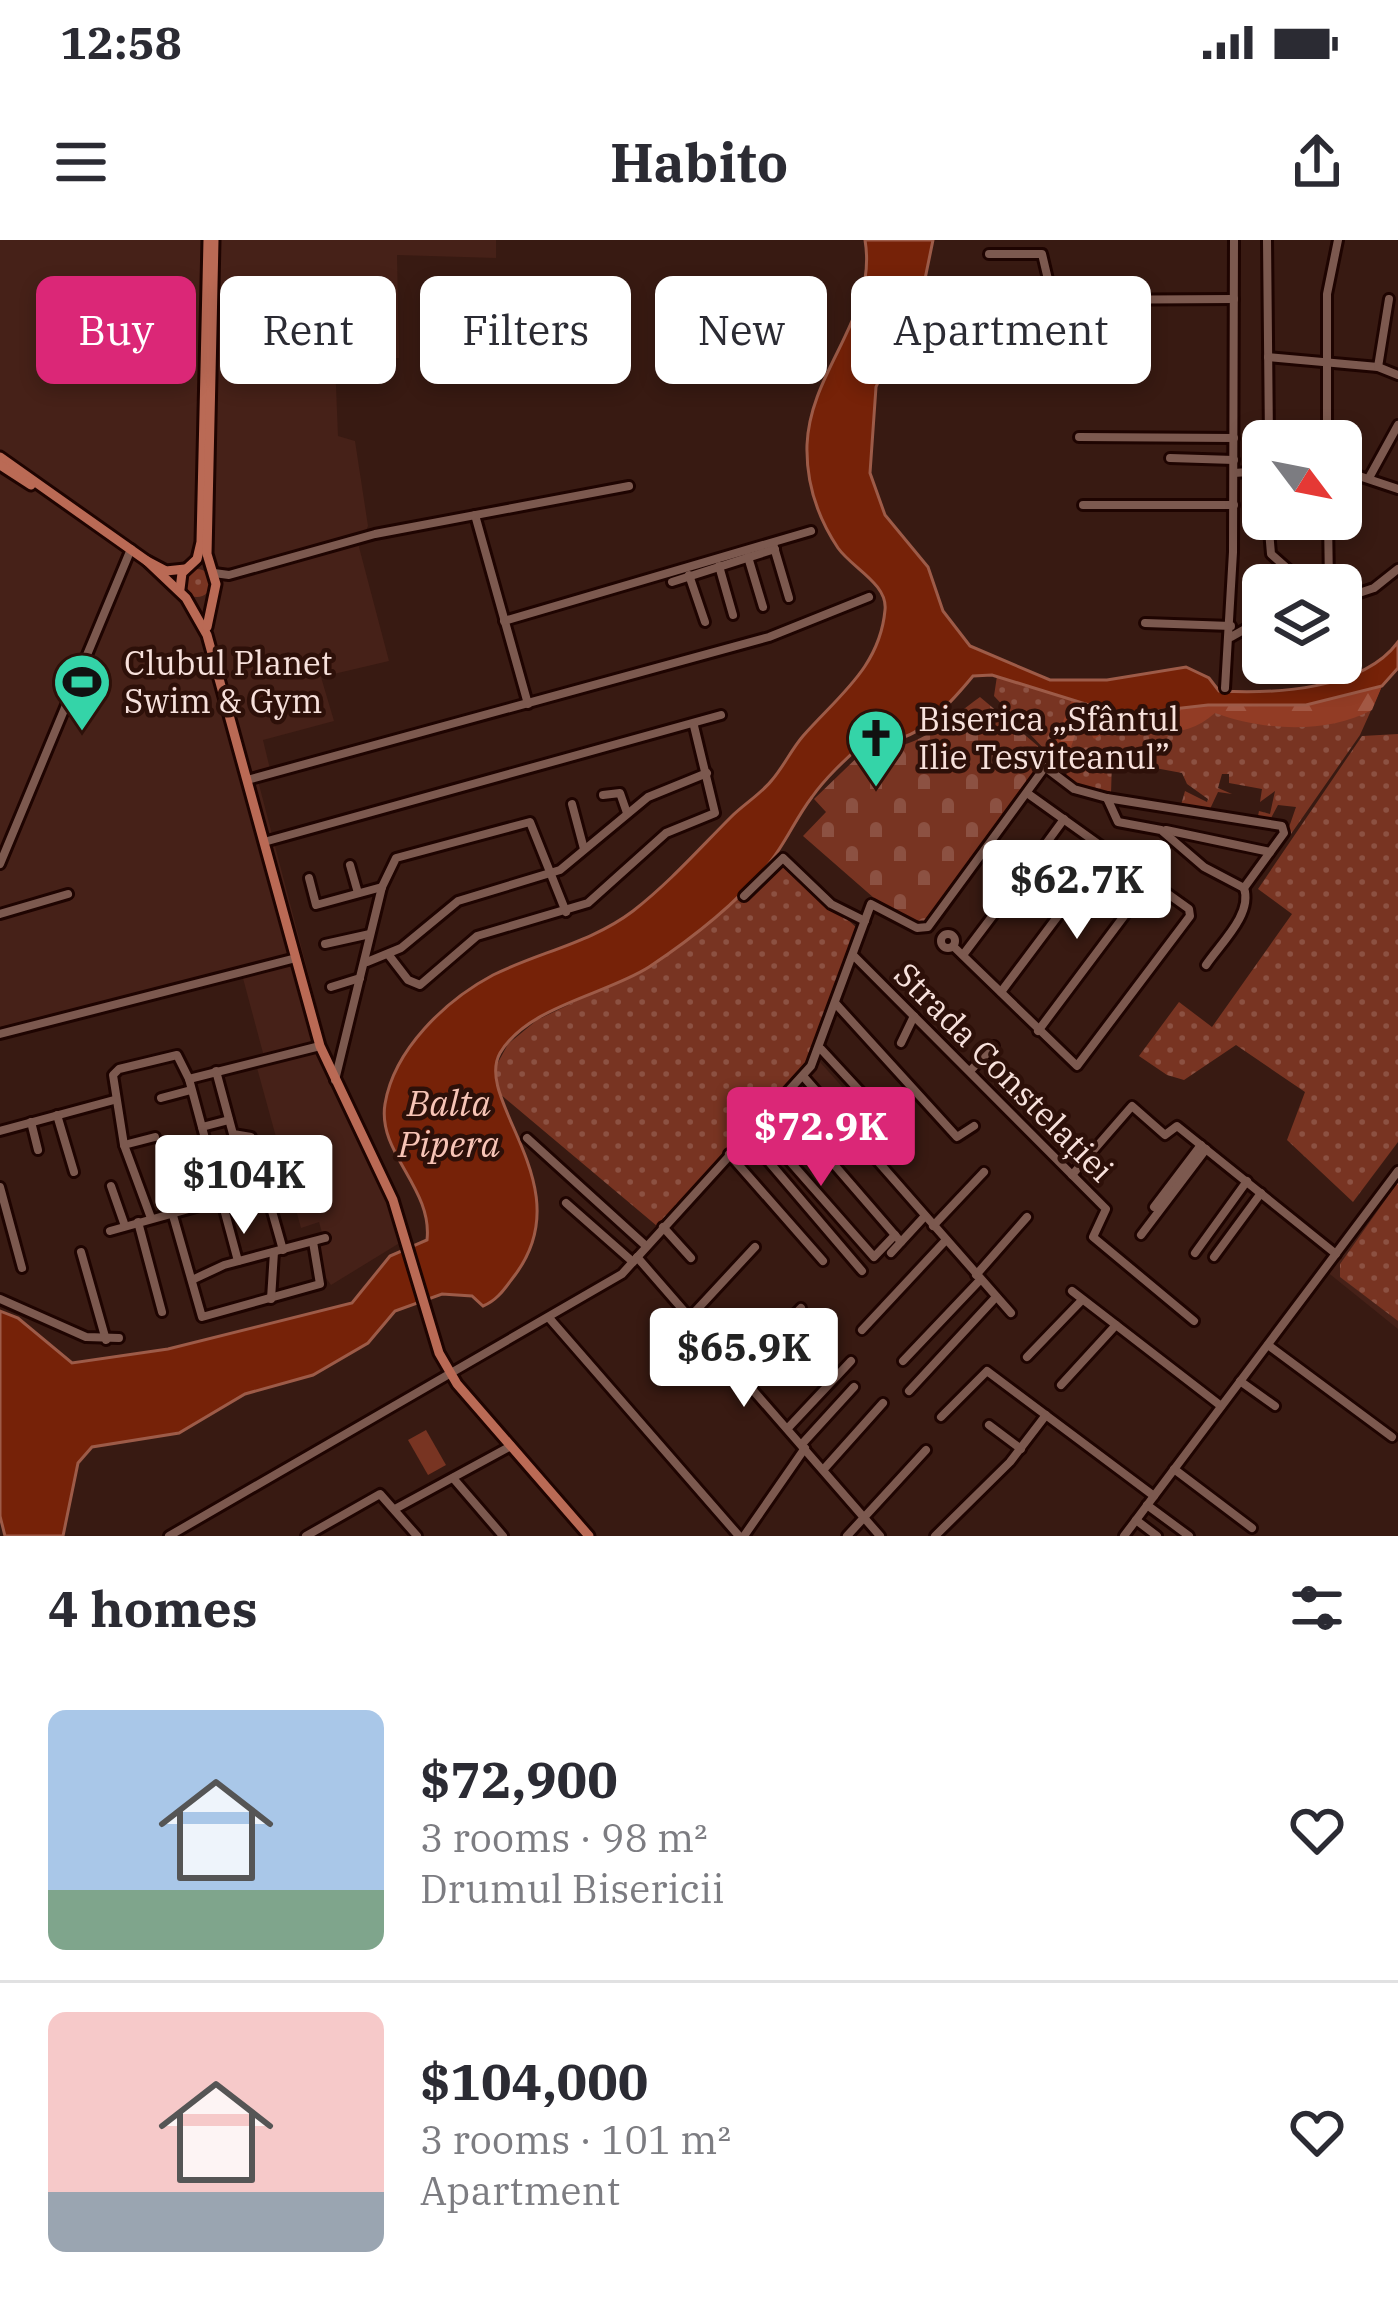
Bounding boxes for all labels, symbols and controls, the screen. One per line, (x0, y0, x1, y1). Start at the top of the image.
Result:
text: 12:58 (60, 13, 182, 71)
text: Habito (610, 127, 788, 197)
icon: menu (48, 129, 114, 195)
icon: share (1284, 129, 1350, 195)
chip: Buy (36, 276, 196, 384)
chip: Rent (220, 276, 396, 384)
chip: Filters (420, 276, 631, 384)
chip: New (655, 276, 827, 384)
chip: Apartment (851, 276, 1151, 384)
north arrow (1242, 420, 1362, 540)
map controls (1242, 420, 1362, 684)
button: layers (1242, 564, 1362, 684)
place label: Clubul Planet Swim & Gym (124, 641, 332, 722)
sports icon: Clubul Planet Swim & Gym (51, 651, 113, 733)
place label: Biserica „Sfântul Ilie Tesviteanul” (918, 697, 1179, 778)
church icon: Biserica „Sfântul Ilie Tesviteanul” (845, 707, 907, 789)
pin: $62.7K (979, 840, 1175, 942)
text: $62.7K (1010, 853, 1144, 904)
street label: Strada Constelației (886, 953, 1123, 1190)
water label: Balta Pipera (397, 1079, 500, 1167)
pin: $72.9K (723, 1087, 919, 1189)
text: $72.9K (754, 1100, 888, 1151)
pin: $104K (160, 1135, 328, 1237)
text: $104K (182, 1148, 306, 1199)
pin: $65.9K (646, 1308, 842, 1410)
text: $65.9K (677, 1321, 811, 1372)
text: 4 homes (48, 1575, 258, 1641)
icon: filters (1284, 1575, 1350, 1641)
text: $72,900 (420, 1746, 618, 1812)
icon: home (144, 1758, 288, 1902)
icon: heart (1284, 1797, 1350, 1863)
text: 3 rooms · 98 m² (420, 1812, 708, 1863)
text: Drumul Bisericii (420, 1863, 724, 1914)
text: $104,000 (420, 2048, 648, 2114)
icon: home (144, 2060, 288, 2204)
icon: heart (1284, 2099, 1350, 2165)
text: 3 rooms · 101 m² (420, 2114, 731, 2165)
text: Apartment (420, 2165, 620, 2216)

